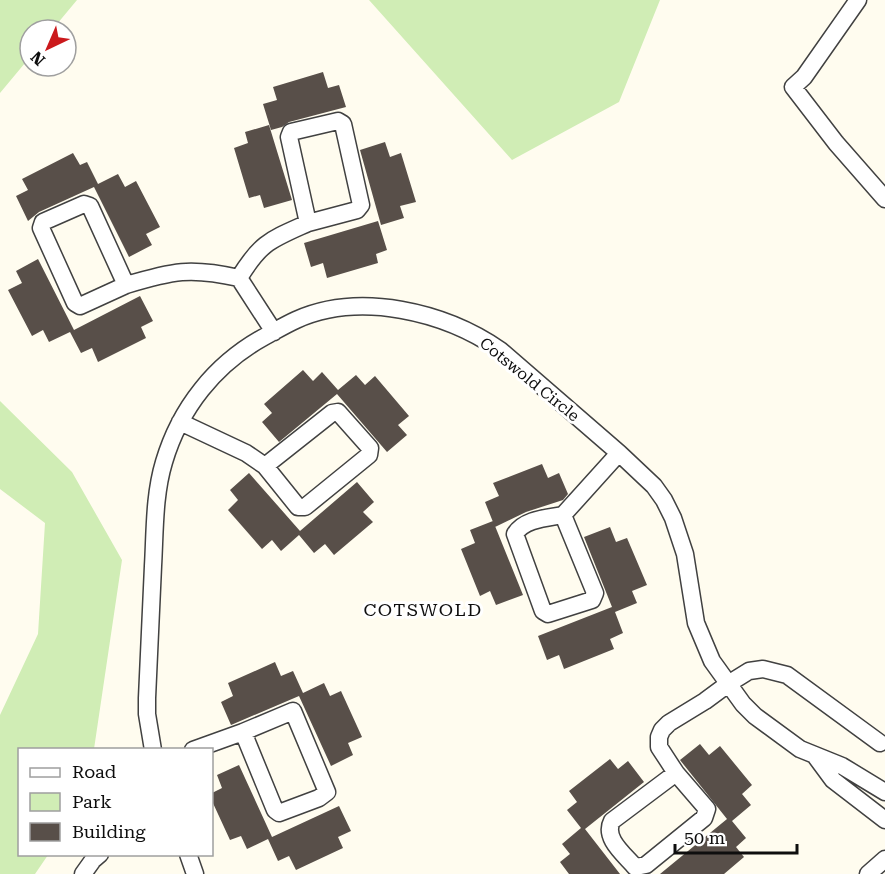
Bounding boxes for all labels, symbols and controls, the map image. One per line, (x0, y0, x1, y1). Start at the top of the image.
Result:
north arrow (18, 18, 78, 78)
text: N (27, 47, 49, 70)
street label: Cotswold Circle (476, 333, 583, 426)
district label: COTSWOLD (363, 599, 483, 620)
legend (18, 748, 213, 856)
text: Road (72, 761, 117, 782)
text: Park (72, 791, 112, 812)
scale bar (675, 817, 796, 855)
text: Building (72, 821, 146, 842)
text: 50 m (684, 827, 725, 848)

